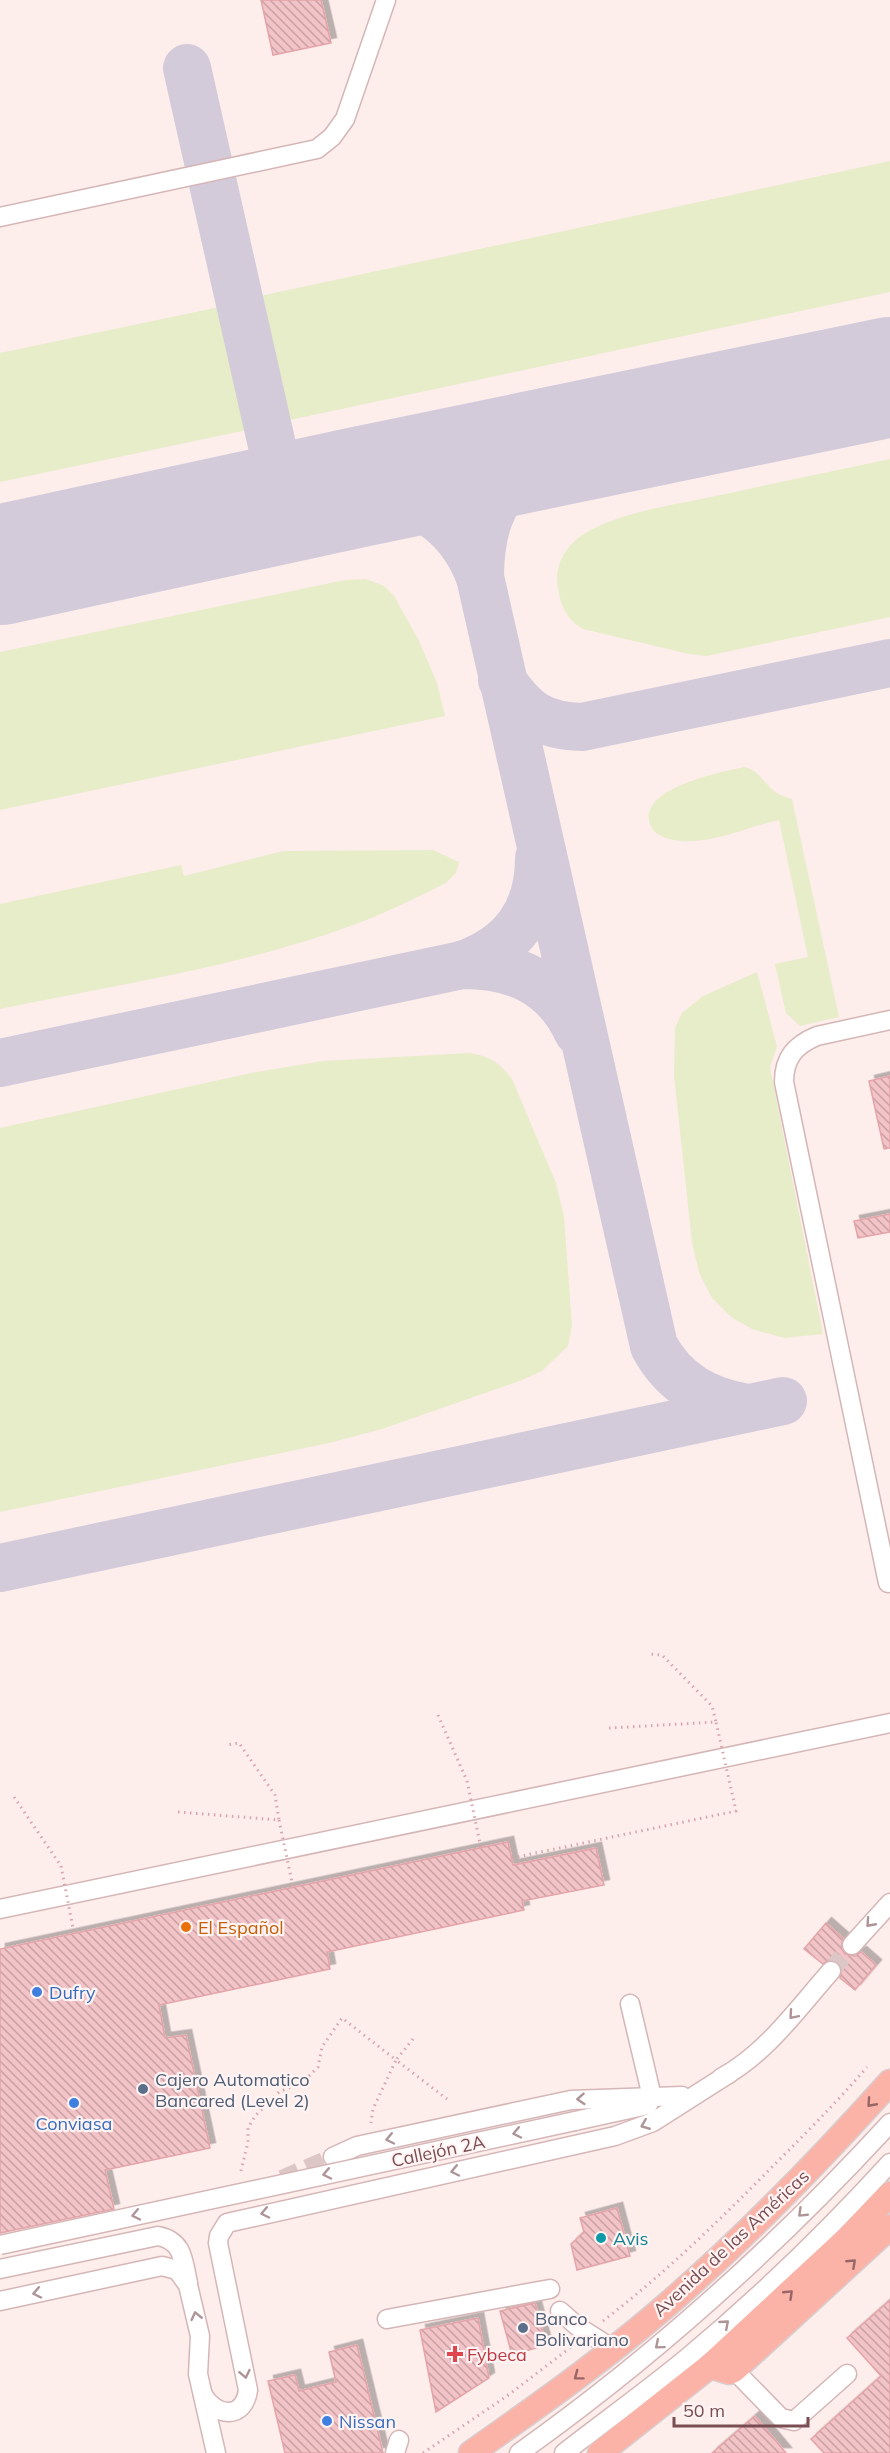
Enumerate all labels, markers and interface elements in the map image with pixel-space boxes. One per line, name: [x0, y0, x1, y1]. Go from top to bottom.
place label: El Español: [198, 1916, 284, 1939]
one-way arrow: [866, 1917, 877, 1927]
marker: El Español: [179, 1920, 193, 1934]
place label: Dufry: [49, 1981, 96, 2004]
marker: Dufry: [30, 1985, 44, 1999]
one-way arrow: [789, 2008, 800, 2018]
place label: Cajero Automatico Bancared (Level 2): [155, 2068, 310, 2112]
marker: Cajero Automatico Bancared (Level 2): [136, 2082, 150, 2096]
one-way arrow: [577, 2092, 586, 2105]
marker: Conviasa: [67, 2096, 81, 2110]
one-way arrow: [867, 2096, 878, 2106]
place label: Conviasa: [36, 2112, 112, 2135]
one-way arrow: [640, 2118, 651, 2130]
one-way arrow: [513, 2126, 523, 2139]
street label: Callejón 2A: [389, 2130, 487, 2172]
one-way arrow: [386, 2131, 396, 2144]
one-way arrow: [451, 2164, 461, 2177]
street label: Avenida de las Américas: [648, 2165, 814, 2321]
one-way arrow: [322, 2167, 332, 2180]
one-way arrow: [260, 2206, 270, 2219]
one-way arrow: [799, 2206, 810, 2217]
one-way arrow: [131, 2208, 141, 2221]
place label: Avis: [613, 2227, 649, 2250]
marker: Avis: [594, 2231, 608, 2245]
one-way arrow: [845, 2259, 856, 2270]
one-way arrow: [32, 2286, 42, 2299]
one-way arrow: [782, 2291, 793, 2302]
place label: Banco Bolivariano: [535, 2307, 629, 2351]
one-way arrow: [190, 2311, 203, 2321]
one-way arrow: [718, 2320, 728, 2331]
marker: Banco Bolivariano: [516, 2321, 530, 2335]
one-way arrow: [655, 2338, 666, 2349]
place label: Fybeca: [467, 2343, 527, 2366]
marker: Fybeca: [448, 2347, 462, 2361]
one-way arrow: [238, 2368, 251, 2378]
one-way arrow: [573, 2368, 584, 2379]
scale bar: [674, 2390, 808, 2428]
text: 50 m: [683, 2399, 725, 2422]
place label: Nissan: [339, 2410, 396, 2433]
marker: Nissan: [320, 2414, 334, 2428]

